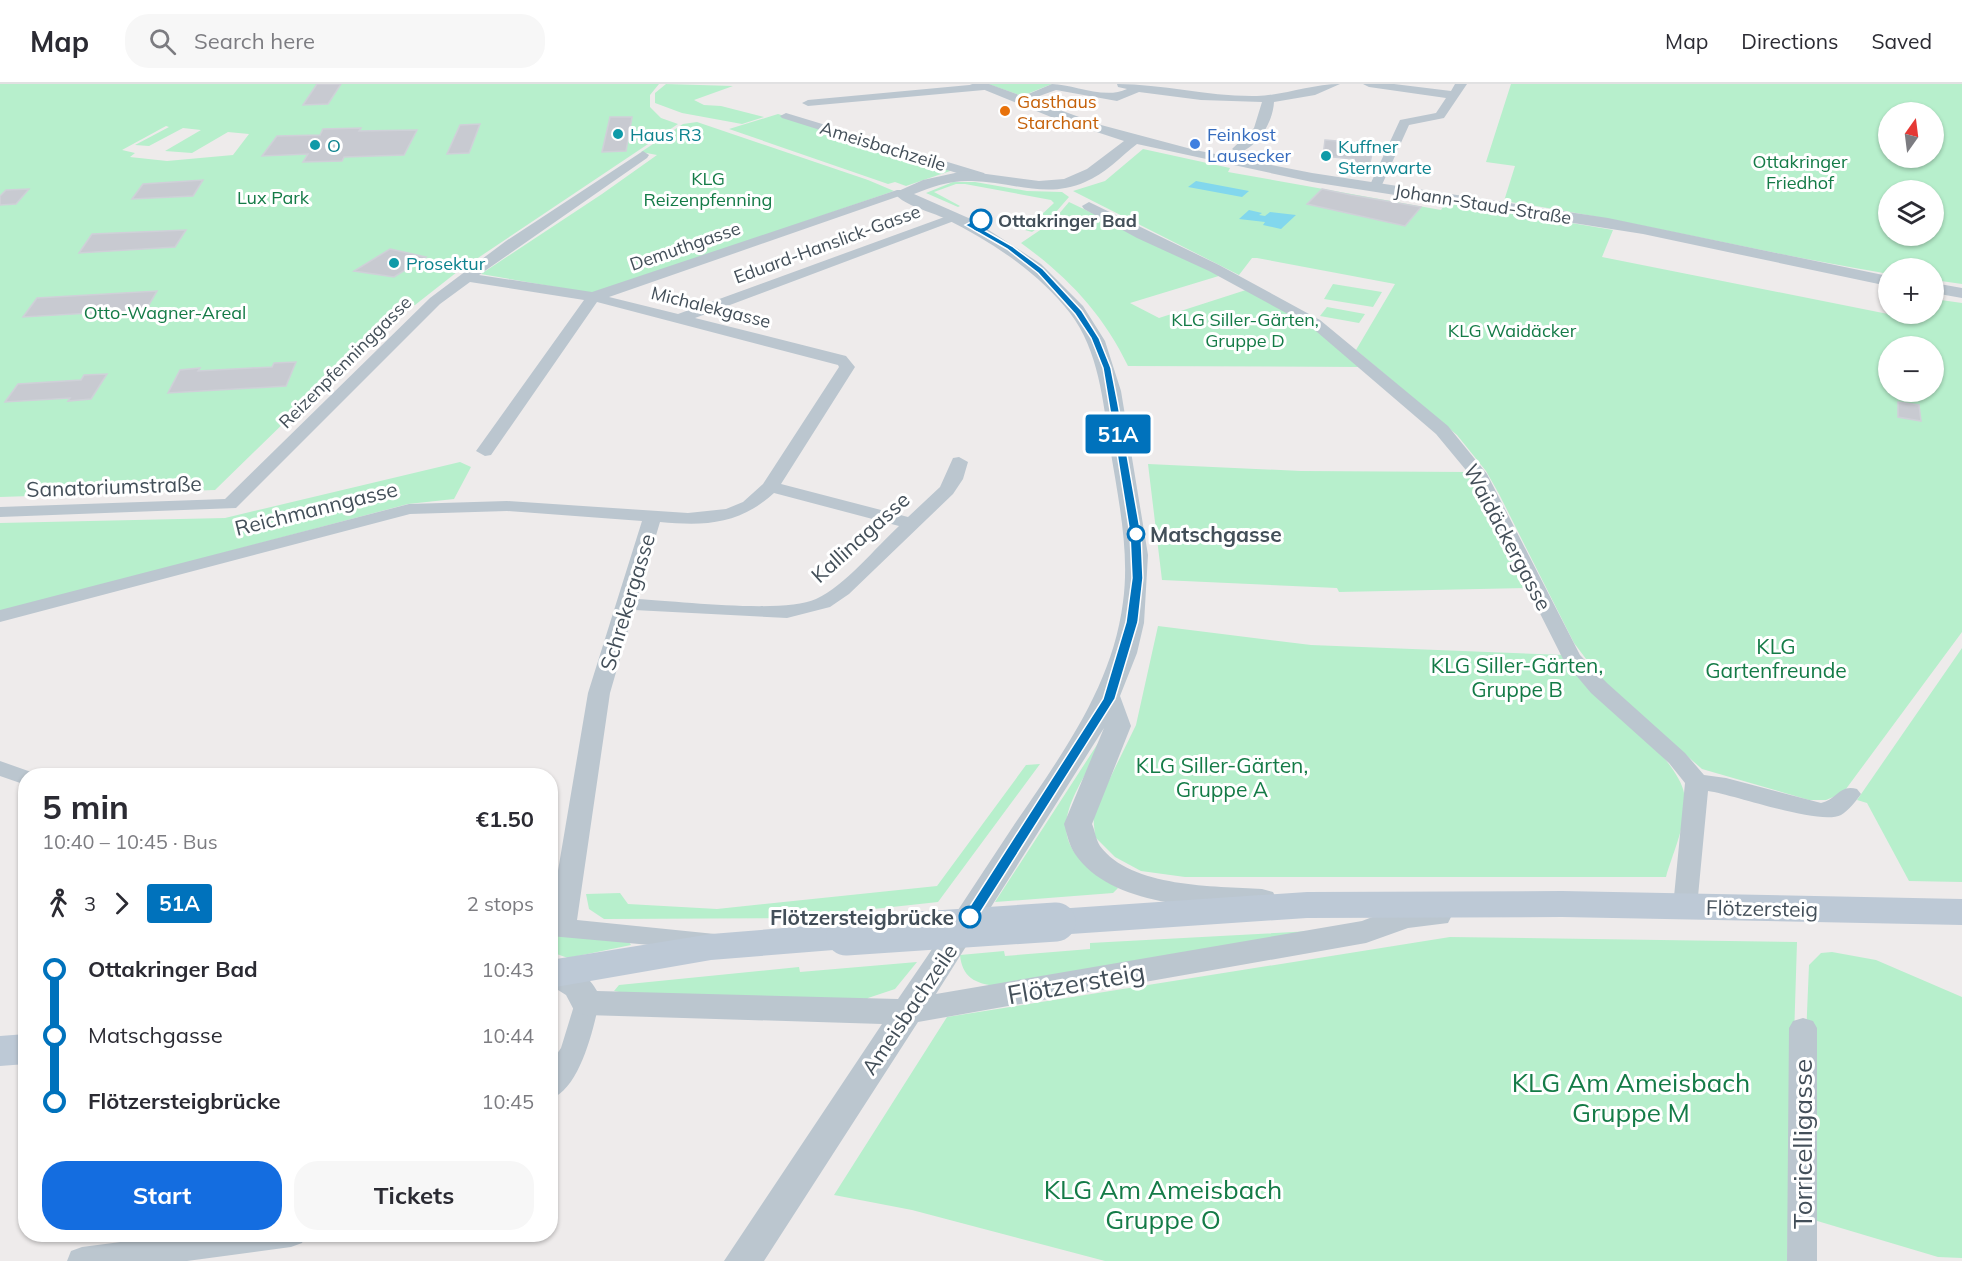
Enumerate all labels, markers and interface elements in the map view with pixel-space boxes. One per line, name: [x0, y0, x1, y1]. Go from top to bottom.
search box: [125, 14, 545, 68]
text: Map: [30, 24, 89, 59]
icon: search: [146, 25, 179, 58]
text: Search here: [194, 27, 315, 55]
text: Map: [1665, 28, 1708, 54]
text: Directions: [1741, 28, 1838, 54]
text: Saved: [1871, 28, 1932, 54]
place label: Gasthaus Starchant: [1017, 90, 1099, 134]
north arrow: [1878, 102, 1944, 168]
map controls: [1878, 102, 1944, 402]
marker: Gasthaus Starchant: [998, 104, 1012, 118]
street label: Ameisbachzeile: [817, 116, 949, 176]
place label: Haus R3: [630, 123, 702, 146]
place label: Feinkost Lausecker: [1207, 123, 1291, 167]
marker: Haus R3: [611, 127, 625, 141]
place label: O: [327, 134, 341, 157]
place label: Kuffner Sternwarte: [1338, 135, 1431, 179]
marker: Feinkost Lausecker: [1188, 137, 1202, 151]
marker: O: [308, 138, 322, 152]
marker: Kuffner Sternwarte: [1319, 149, 1333, 163]
park label: Ottakringer Friedhof: [1753, 150, 1848, 194]
park label: KLG Reizenpfenning: [644, 167, 772, 211]
street label: Johann-Staud-Straße: [1393, 179, 1573, 229]
button: layers: [1878, 180, 1944, 246]
park label: Lux Park: [237, 186, 310, 209]
street label: Eduard-Hanslick-Gasse: [730, 199, 924, 289]
marker: Ottakringer Bad: [970, 209, 992, 231]
place label: Ottakringer Bad: [998, 209, 1137, 232]
street label: Demuthgasse: [627, 216, 743, 276]
place label: Prosektur: [406, 252, 486, 275]
marker: Prosektur: [387, 256, 401, 270]
button: +: [1878, 258, 1944, 324]
street label: Michalekgasse: [649, 281, 773, 333]
street label: Reizenpfenninggasse: [274, 291, 416, 433]
park label: Otto-Wagner-Areal: [84, 301, 246, 324]
park label: KLG Siller-Gärten, Gruppe D: [1171, 308, 1319, 352]
park label: KLG Waidäcker: [1448, 319, 1577, 342]
button: −: [1878, 336, 1944, 402]
line badge: 51A: [1084, 414, 1152, 454]
text: 51A: [1098, 421, 1138, 447]
street label: Waidäckergasse: [1458, 459, 1558, 615]
street label: Sanatoriumstraße: [26, 470, 202, 502]
street label: Reichmanngasse: [232, 475, 400, 541]
street label: Kallinagasse: [805, 486, 915, 588]
place label: Matschgasse: [1150, 521, 1282, 547]
marker: Matschgasse: [1127, 525, 1145, 543]
street label: Schrekergasse: [594, 530, 660, 674]
park label: KLG Gartenfreunde: [1705, 633, 1847, 683]
park label: KLG Siller-Gärten, Gruppe B: [1431, 652, 1603, 702]
park label: KLG Siller-Gärten, Gruppe A: [1136, 752, 1308, 802]
text: 5 min: [42, 786, 129, 827]
text: €1.50: [476, 805, 534, 833]
text: 10:40 – 10:45 · Bus: [42, 829, 218, 854]
icon: walk: [42, 887, 75, 920]
icon: forward: [105, 887, 138, 920]
text: 51A: [159, 890, 200, 916]
text: 3: [84, 891, 96, 916]
text: 2 stops: [467, 891, 534, 916]
street label: Flötzersteig: [1706, 894, 1818, 922]
place label: Flötzersteigbrücke: [770, 904, 954, 930]
marker: Flötzersteigbrücke: [959, 906, 981, 928]
street label: Ameisbachzeile: [856, 939, 962, 1079]
text: Ottakringer Bad: [88, 955, 258, 983]
street label: Flötzersteig: [1005, 955, 1147, 1011]
text: 10:43: [481, 957, 534, 982]
text: Matschgasse: [88, 1021, 223, 1049]
text: 10:44: [481, 1023, 534, 1048]
street label: Torricelligasse: [1786, 1059, 1819, 1229]
park label: KLG Am Ameisbach Gruppe M: [1512, 1066, 1750, 1129]
text: Flötzersteigbrücke: [88, 1087, 281, 1115]
text: 10:45: [481, 1089, 534, 1114]
button: Start: [42, 1161, 282, 1230]
button: Tickets: [294, 1161, 534, 1230]
park label: KLG Am Ameisbach Gruppe O: [1044, 1173, 1282, 1236]

